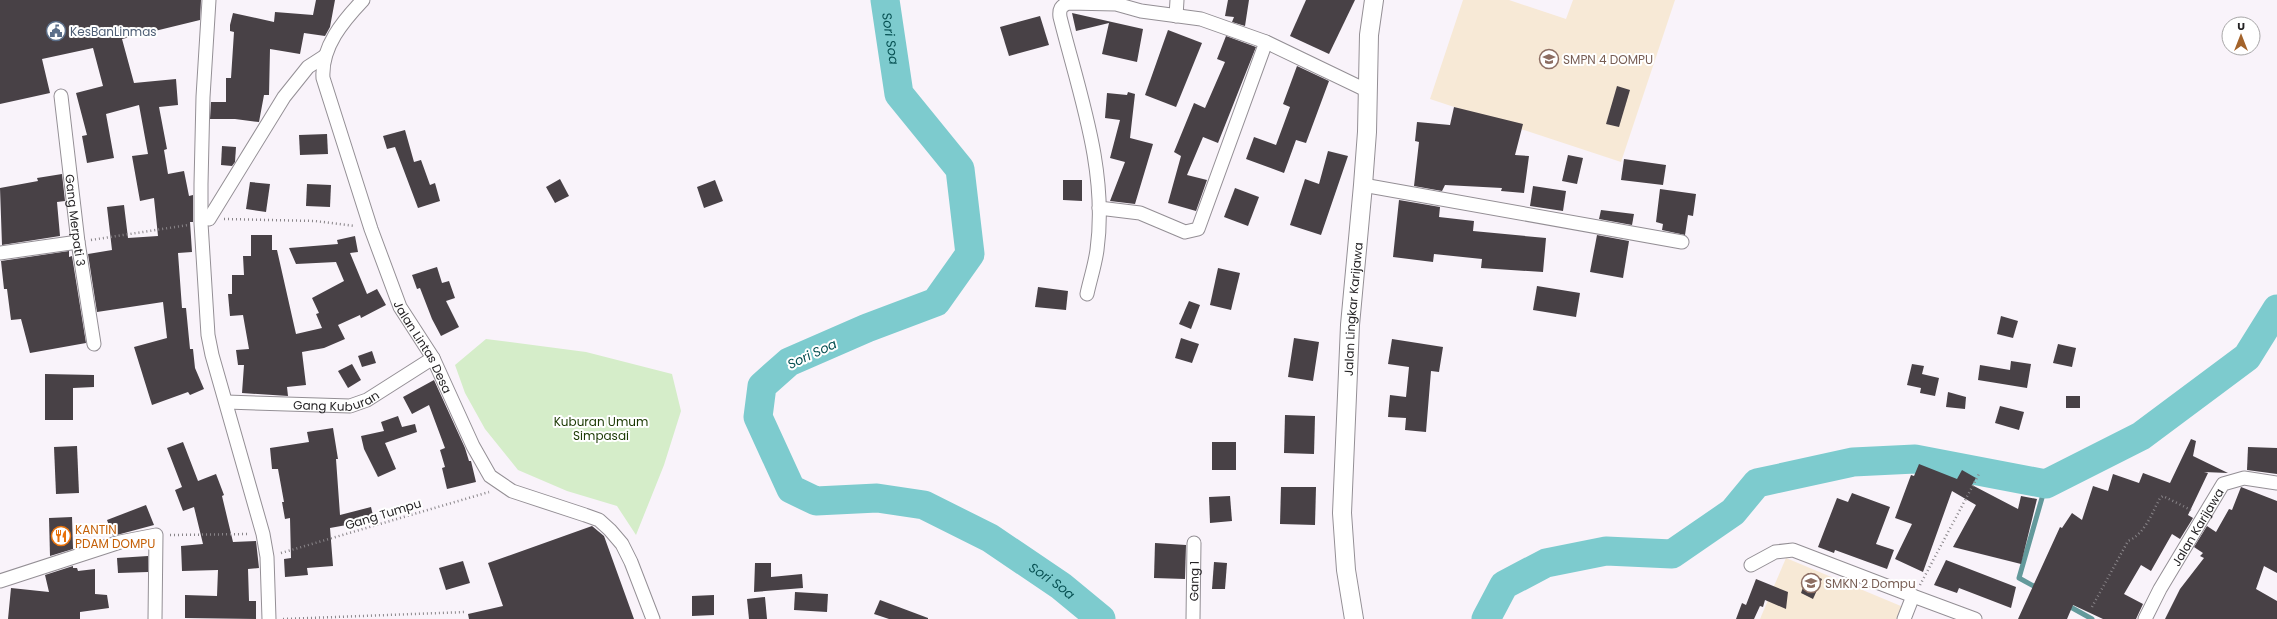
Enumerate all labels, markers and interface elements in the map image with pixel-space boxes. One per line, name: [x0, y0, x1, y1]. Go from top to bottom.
water label: Sori Soa: [877, 11, 904, 66]
north arrow: [2221, 16, 2261, 56]
text: U: [2237, 18, 2245, 34]
public building icon: KesBanLinmas: [45, 20, 67, 42]
place label: KesBanLinmas: [70, 23, 157, 40]
school or university icon: SMPN 4 DOMPU: [1538, 48, 1560, 70]
place label: SMPN 4 DOMPU: [1563, 51, 1653, 68]
street label: Gang Merpati 3: [62, 173, 90, 267]
street label: Jalan Lingkar Karijawa: [1339, 241, 1366, 376]
street label: Jalan Lintas Desa: [390, 298, 456, 396]
water label: Sori Soa: [784, 334, 840, 374]
street label: Gang Kuburan: [293, 386, 382, 415]
park label: Kuburan Umum Simpasai: [554, 413, 648, 444]
street label: Jalan Karijawa: [2167, 485, 2227, 569]
street label: Gang Tumpu: [343, 494, 423, 534]
place label: KANTIN PDAM DOMPU: [75, 521, 155, 552]
restaurant icon: KANTIN PDAM DOMPU: [50, 525, 72, 547]
water label: Sori Soa: [1025, 558, 1079, 604]
street label: Gang 1: [1185, 561, 1202, 601]
school or university icon: SMKN 2 Dompu: [1800, 572, 1822, 594]
place label: SMKN 2 Dompu: [1825, 575, 1916, 592]

